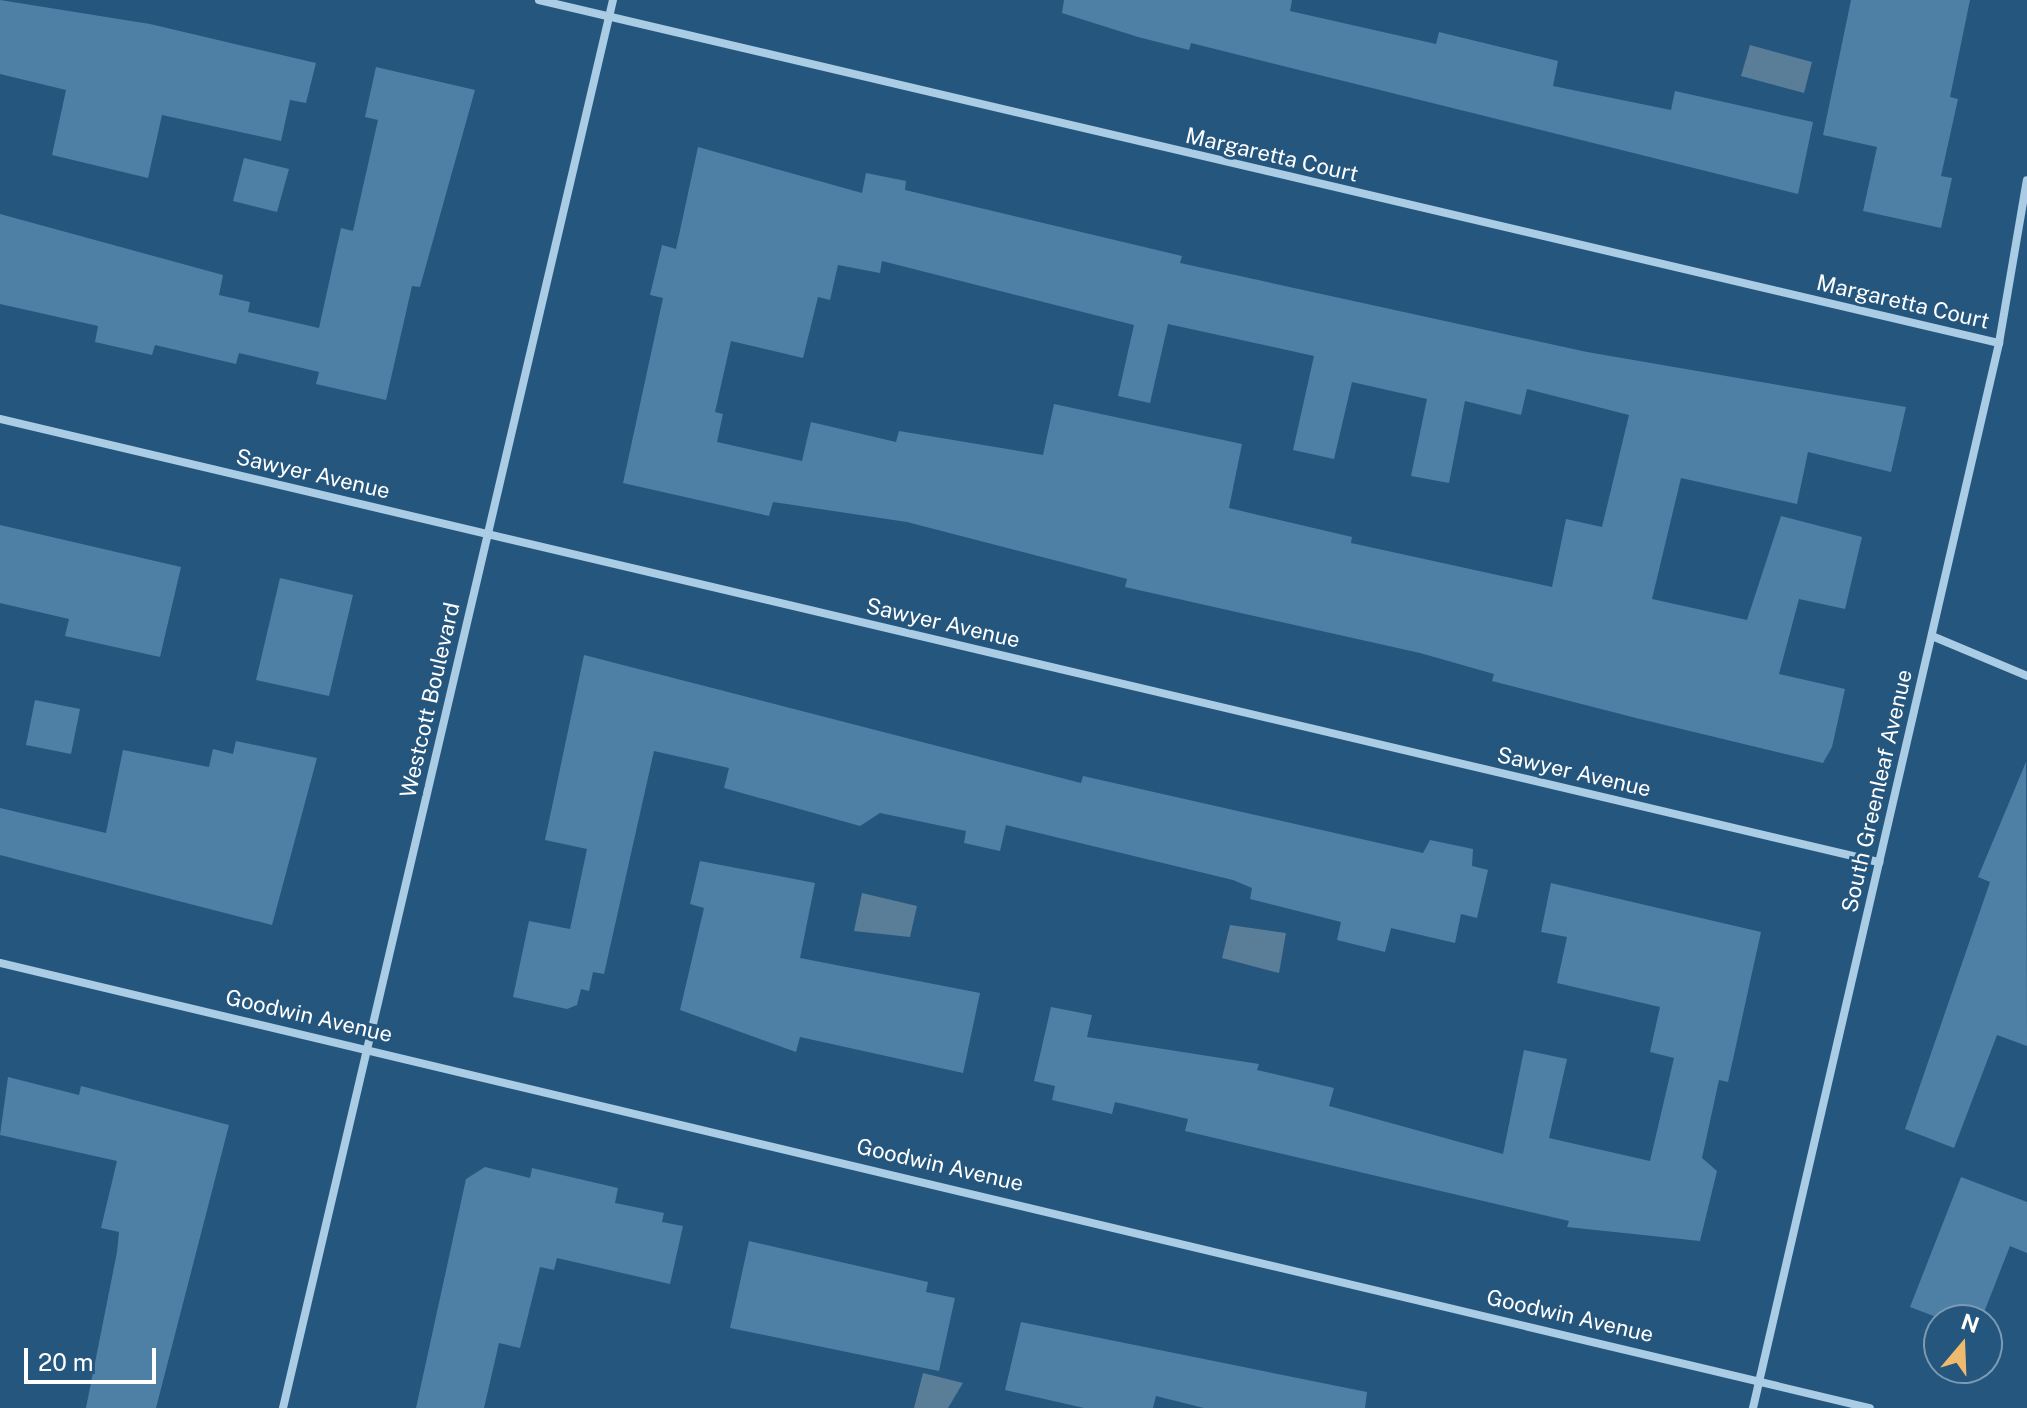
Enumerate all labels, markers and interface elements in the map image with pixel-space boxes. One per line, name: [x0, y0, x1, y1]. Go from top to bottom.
street label: Margaretta Court: [1183, 122, 1361, 188]
street label: Margaretta Court: [1814, 269, 1992, 335]
street label: Sawyer Avenue: [233, 443, 393, 505]
street label: Sawyer Avenue: [863, 592, 1023, 654]
street label: Westcott Boulevard: [395, 600, 465, 800]
street label: South Greenleaf Avenue: [1836, 667, 1918, 915]
street label: Sawyer Avenue: [1494, 741, 1654, 803]
street label: Goodwin Avenue: [223, 984, 395, 1048]
street label: Goodwin Avenue: [854, 1133, 1026, 1197]
street label: Goodwin Avenue: [1484, 1284, 1656, 1348]
north arrow: [1923, 1304, 2003, 1384]
text: N: [1958, 1308, 1983, 1338]
scale bar: [28, 1332, 160, 1382]
text: 20 m: [38, 1348, 94, 1376]

